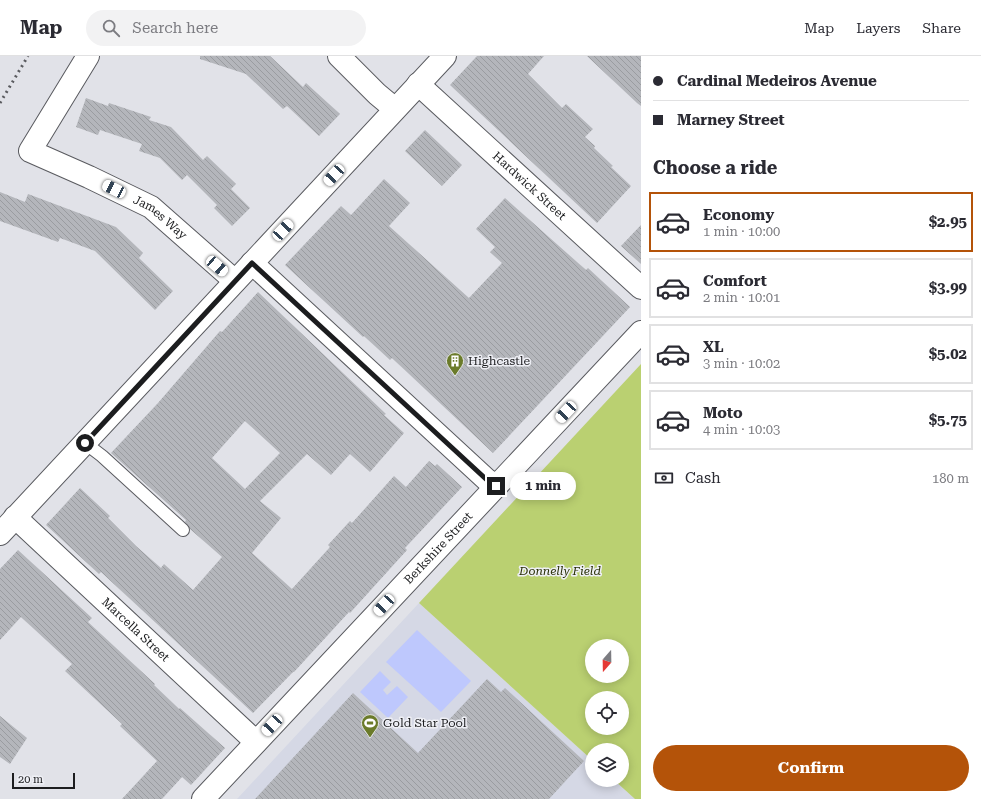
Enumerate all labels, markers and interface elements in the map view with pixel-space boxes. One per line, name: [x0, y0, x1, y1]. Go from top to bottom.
search box: [86, 10, 366, 46]
text: Map: [20, 16, 62, 39]
icon: search: [100, 17, 122, 39]
text: Search here: [132, 19, 218, 37]
text: Map: [804, 20, 834, 36]
text: Layers: [856, 20, 900, 36]
text: Share: [922, 20, 961, 36]
text: Cardinal Medeiros Avenue: [677, 72, 877, 90]
text: Marney Street: [677, 111, 785, 129]
street label: Hardwick Street: [490, 149, 569, 223]
text: Choose a ride: [653, 157, 777, 178]
car: [321, 162, 347, 188]
car: [101, 178, 127, 200]
street label: James Way: [131, 193, 190, 243]
icon: car: [655, 204, 691, 240]
text: Economy: [703, 206, 774, 224]
text: $2.95: [929, 213, 967, 231]
car: [270, 217, 296, 243]
text: 1 min · 10:00: [703, 224, 780, 239]
car: [204, 254, 230, 278]
icon: car: [655, 270, 691, 306]
text: Comfort: [703, 272, 767, 290]
text: $3.99: [929, 279, 967, 297]
text: 2 min · 10:01: [703, 290, 780, 305]
icon: car: [655, 336, 691, 372]
text: XL: [703, 338, 724, 356]
text: $5.02: [929, 345, 967, 363]
building icon: Highcastle: [445, 351, 465, 376]
place label: Highcastle: [468, 354, 530, 368]
text: 3 min · 10:02: [703, 356, 780, 371]
car: [553, 399, 579, 425]
icon: car: [655, 402, 691, 438]
text: Moto: [703, 404, 743, 422]
text: $5.75: [929, 411, 967, 429]
text: 4 min · 10:03: [703, 422, 780, 437]
route start: [76, 434, 94, 452]
icon: cash: [653, 467, 675, 489]
text: Cash: [685, 469, 721, 487]
text: 180 m: [932, 471, 969, 486]
callout: 1 min: [510, 472, 576, 500]
route end: [487, 477, 505, 495]
text: 1 min: [525, 478, 561, 493]
street label: Berkshire Street: [401, 509, 476, 587]
park label: Donnelly Field: [518, 564, 601, 578]
car: [371, 592, 397, 618]
street label: Marcella Street: [99, 595, 173, 665]
north arrow: [585, 639, 629, 683]
map controls: [585, 639, 629, 787]
button: locate: [585, 691, 629, 735]
car: [259, 712, 285, 738]
sports icon: Gold Star Pool: [360, 713, 380, 738]
place label: Gold Star Pool: [383, 716, 467, 730]
button: layers: [585, 743, 629, 787]
button: Confirm: [653, 745, 969, 791]
scale bar: [12, 771, 75, 790]
text: 20 m: [18, 773, 43, 786]

